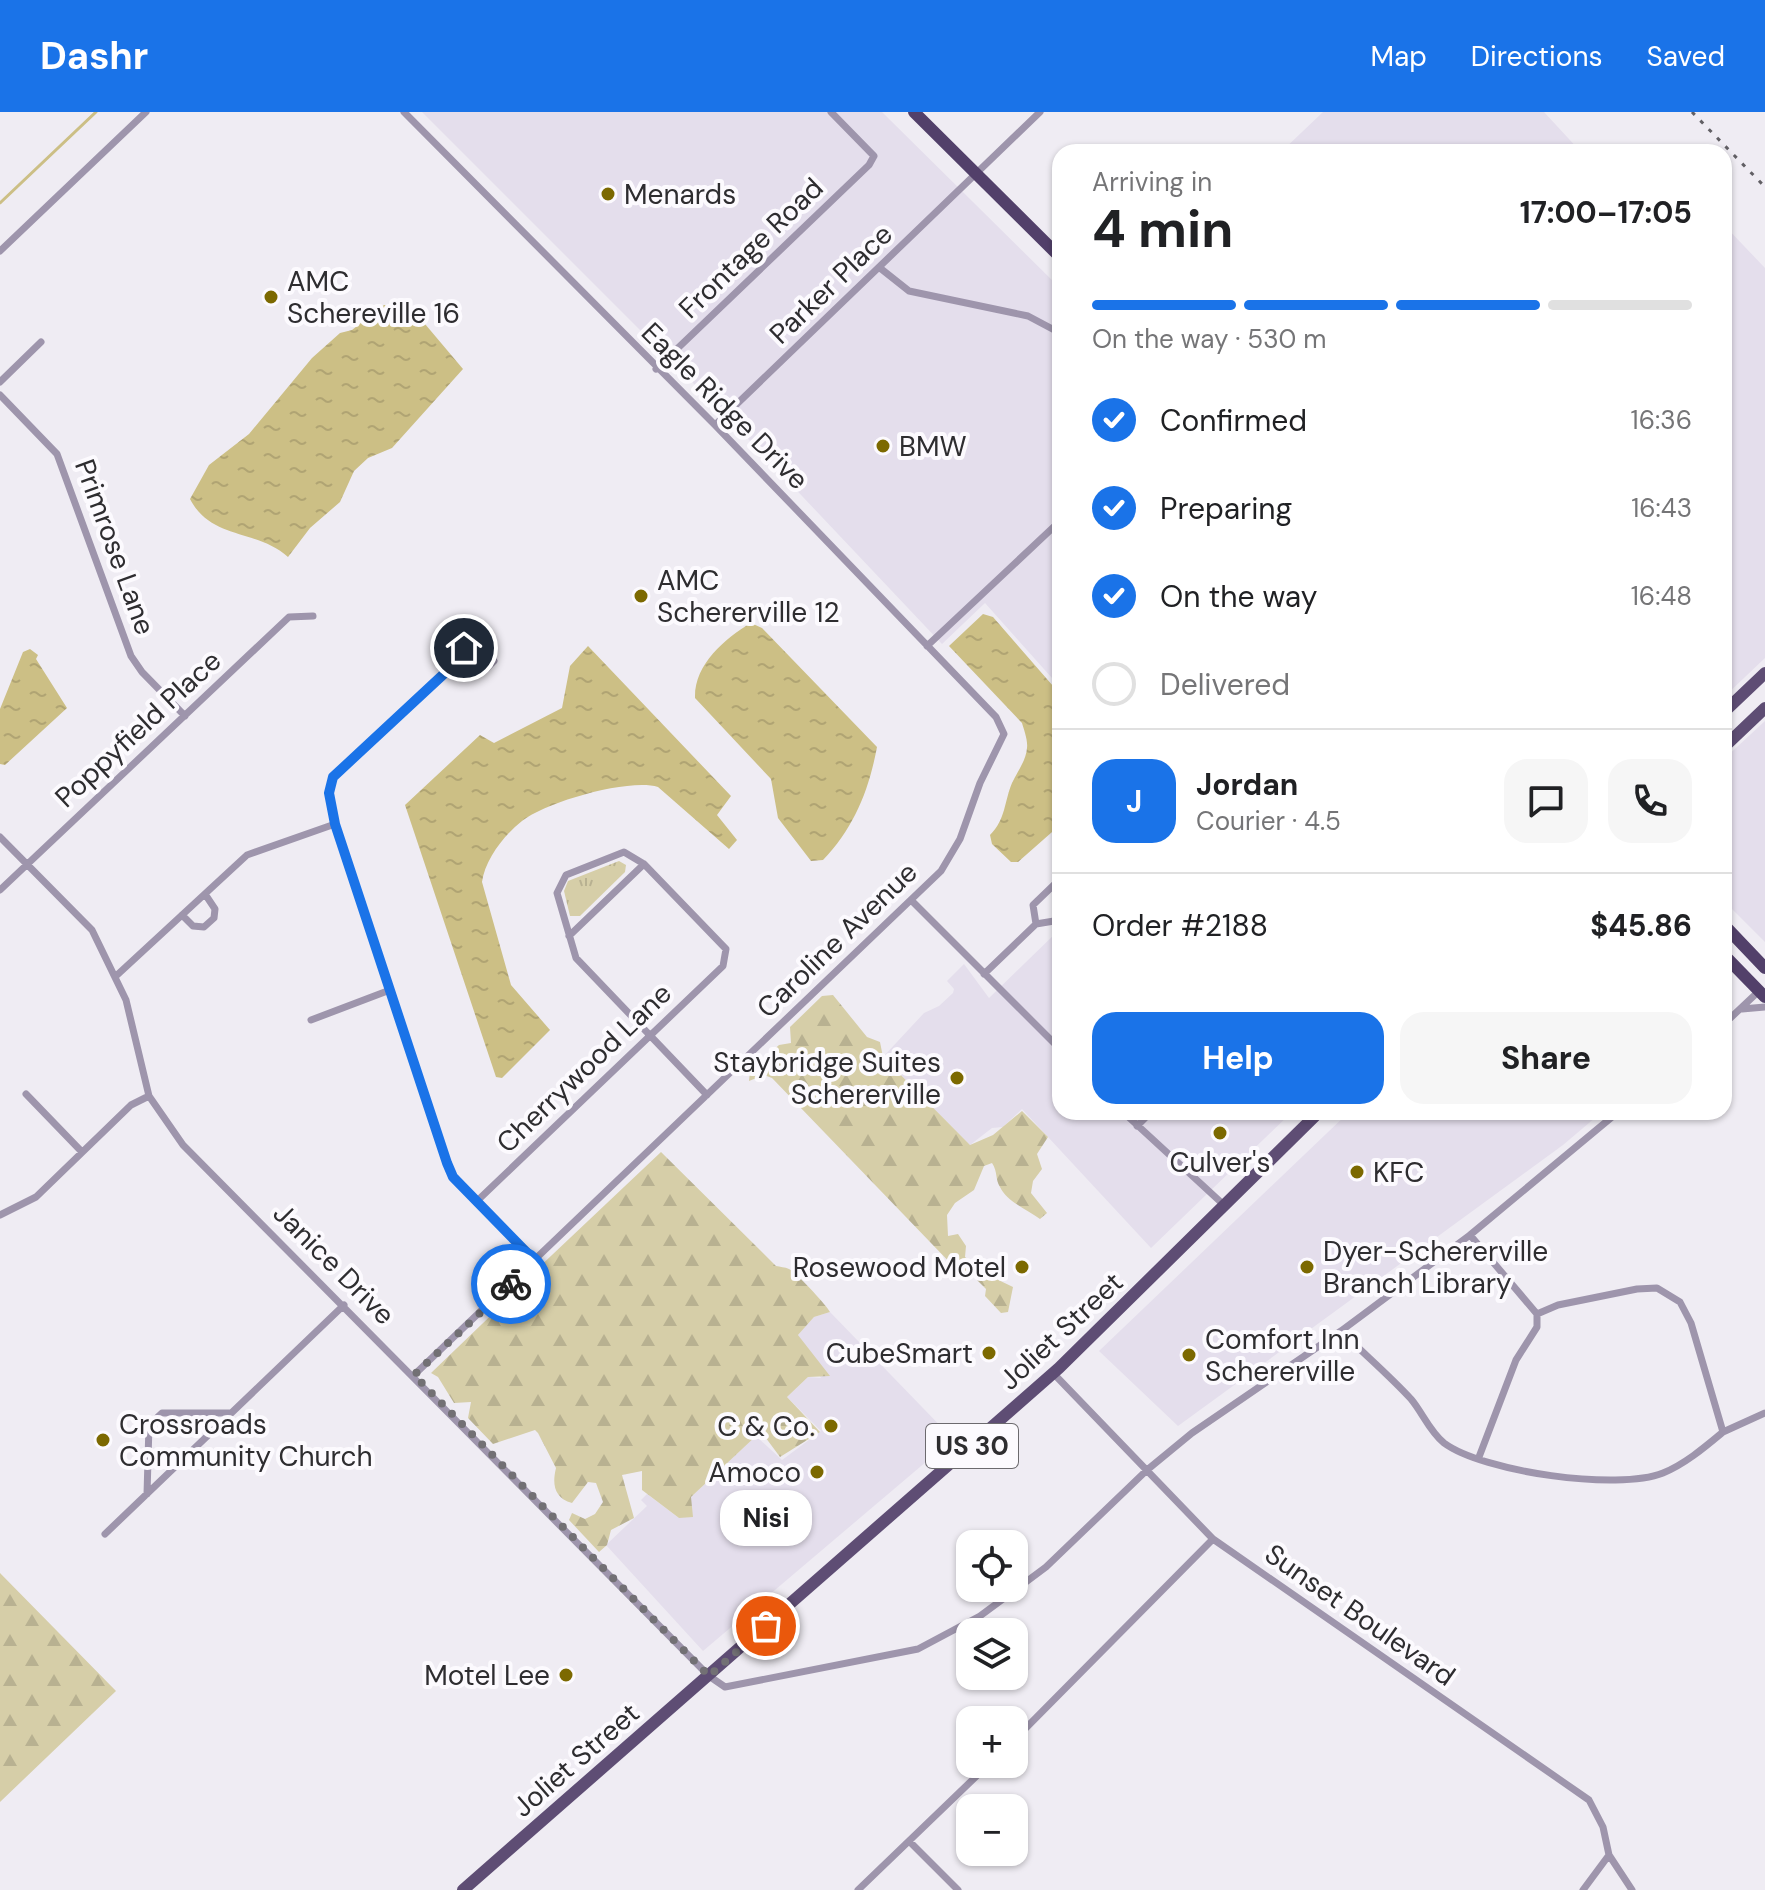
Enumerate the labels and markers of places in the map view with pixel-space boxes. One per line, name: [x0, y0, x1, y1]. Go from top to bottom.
place label: Menards: [624, 176, 736, 213]
marker: Menards: [599, 185, 617, 203]
place label: AMC Schereville 16: [287, 263, 460, 332]
marker: AMC Schereville 16: [262, 288, 280, 306]
place label: BMW: [899, 428, 967, 465]
marker: BMW: [874, 437, 892, 455]
place label: AMC Schererville 12: [657, 562, 840, 631]
marker: AMC Schererville 12: [632, 587, 650, 605]
pin: [430, 614, 498, 682]
place label: Staybridge Suites Schererville: [713, 1044, 941, 1113]
marker: Staybridge Suites Schererville: [948, 1069, 966, 1087]
marker: Culver's: [1211, 1124, 1229, 1142]
place label: Culver's: [1169, 1144, 1271, 1181]
place label: KFC: [1373, 1154, 1424, 1191]
marker: KFC: [1348, 1163, 1366, 1181]
place label: Dyer-Schererville Branch Library: [1323, 1233, 1548, 1302]
place label: Rosewood Motel: [793, 1249, 1006, 1286]
marker: Rosewood Motel: [1013, 1258, 1031, 1276]
marker: Dyer-Schererville Branch Library: [1298, 1258, 1316, 1276]
place label: Comfort Inn Schererville: [1205, 1321, 1360, 1390]
place label: CubeSmart: [826, 1335, 973, 1372]
marker: CubeSmart: [980, 1344, 998, 1362]
marker: Comfort Inn Schererville: [1180, 1346, 1198, 1364]
place label: Crossroads Community Church: [119, 1406, 373, 1475]
place label: C & Co.: [717, 1408, 815, 1445]
marker: C & Co.: [822, 1417, 840, 1435]
marker: Crossroads Community Church: [94, 1431, 112, 1449]
place label: Amoco: [708, 1454, 801, 1491]
marker: Amoco: [808, 1463, 826, 1481]
callout: Nisi: [720, 1490, 812, 1546]
pin: [732, 1592, 800, 1660]
place label: Motel Lee: [424, 1657, 550, 1694]
marker: Motel Lee: [557, 1666, 575, 1684]

